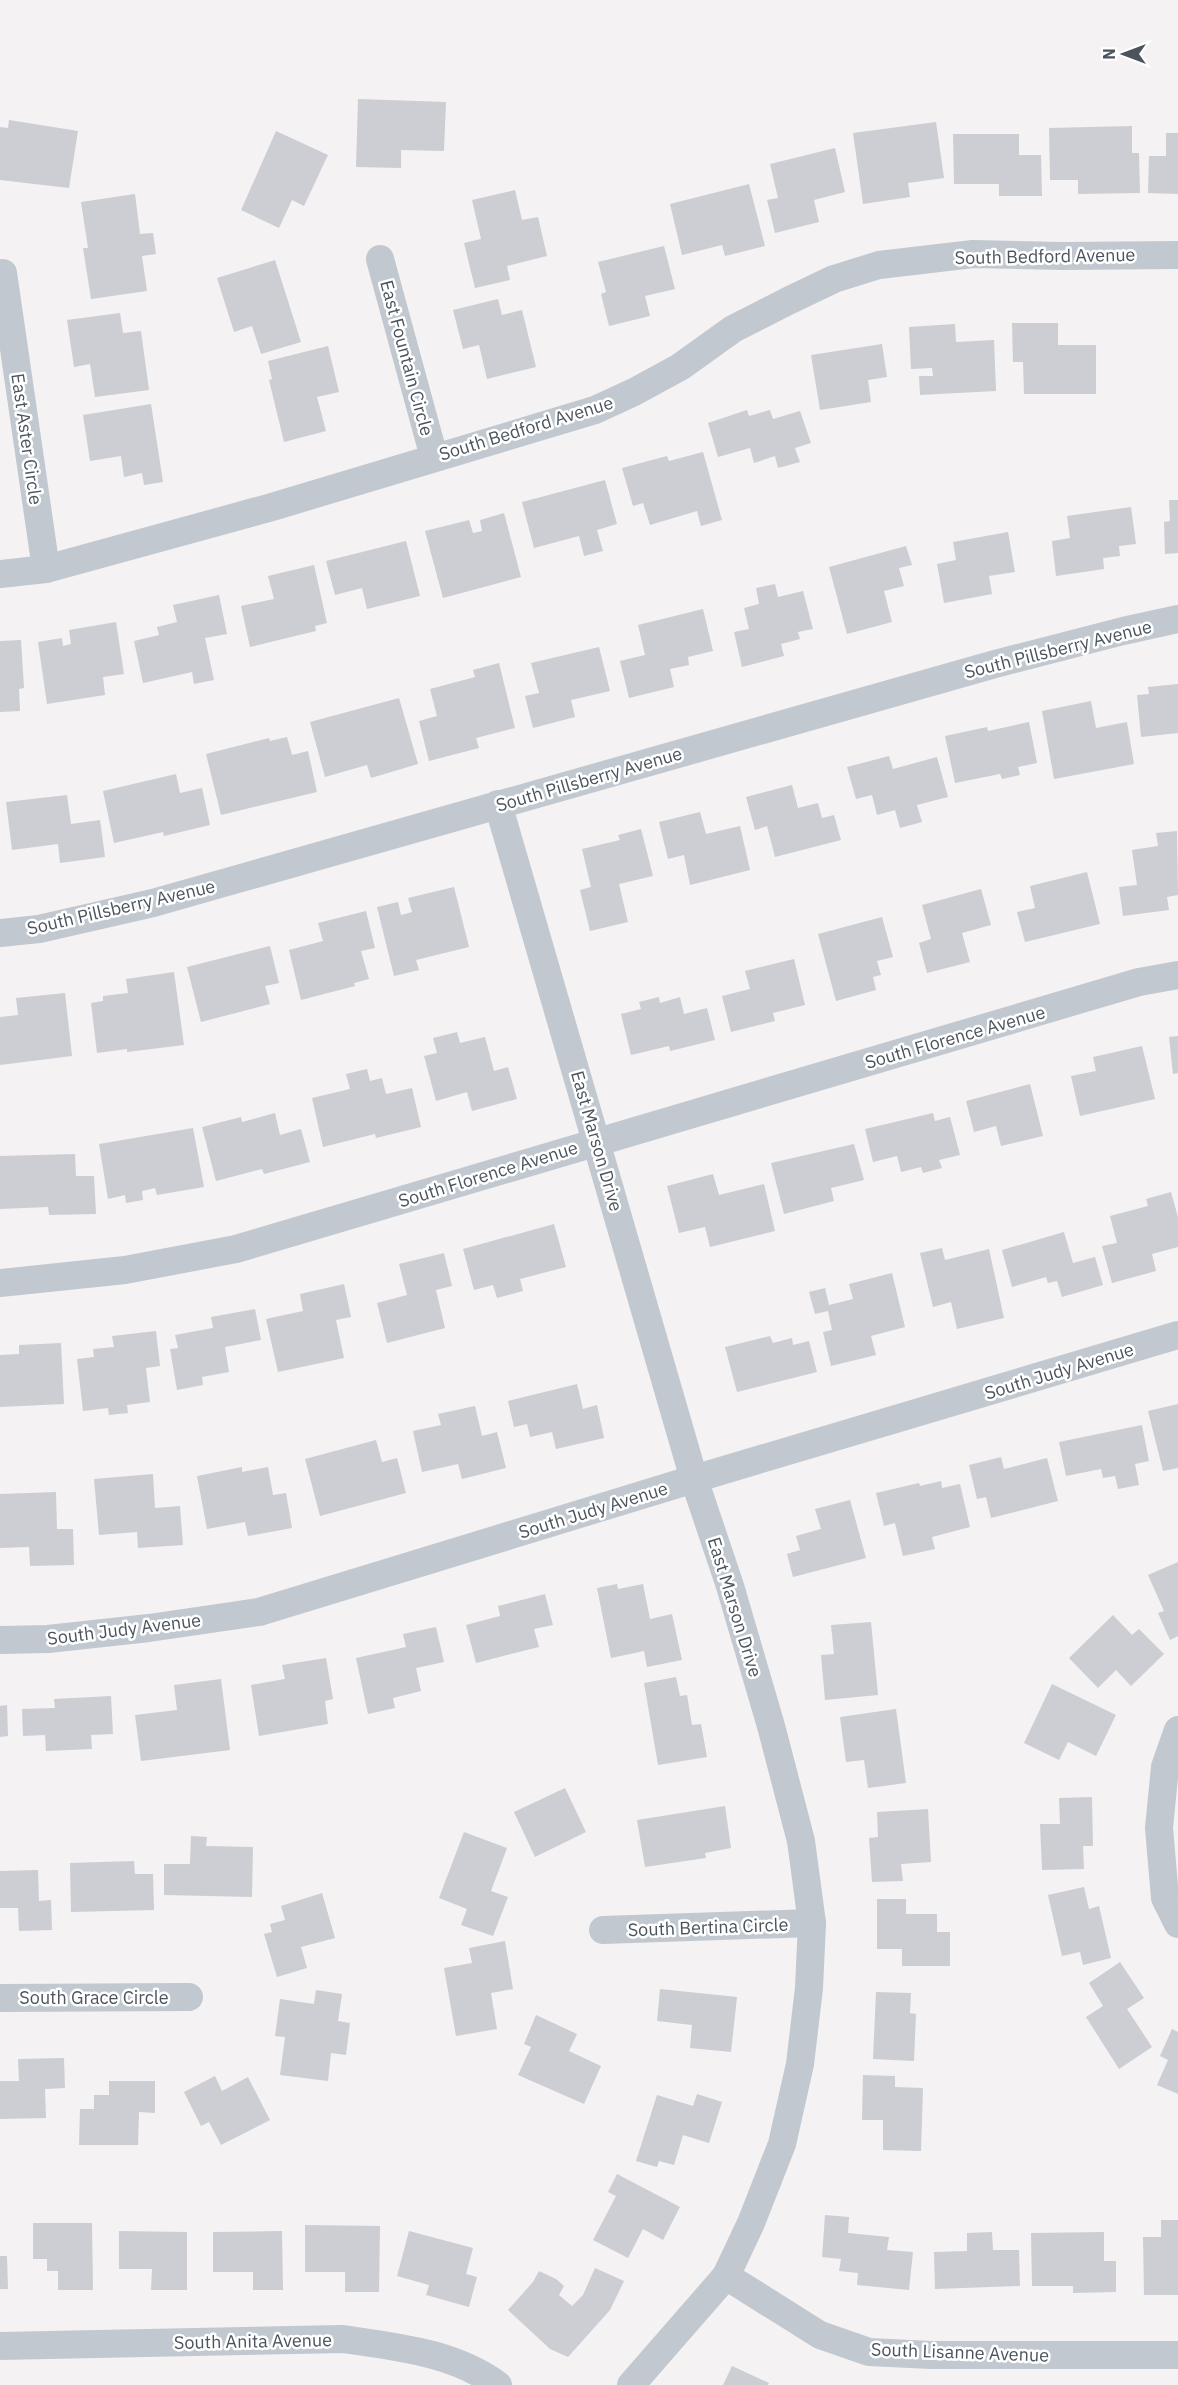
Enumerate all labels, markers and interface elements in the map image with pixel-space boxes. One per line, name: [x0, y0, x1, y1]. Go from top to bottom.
north arrow: [1094, 24, 1154, 84]
text: N: [1099, 48, 1119, 60]
street label: South Bedford Avenue: [954, 243, 1136, 269]
street label: East Fountain Circle: [375, 278, 439, 439]
street label: East Aster Circle: [6, 372, 48, 506]
street label: South Bedford Avenue: [436, 391, 616, 465]
street label: South Pillsberry Avenue: [962, 615, 1154, 683]
street label: South Pillsberry Avenue: [493, 741, 685, 817]
street label: South Pillsberry Avenue: [25, 874, 217, 940]
street label: South Florence Avenue: [862, 1000, 1048, 1074]
street label: East Marson Drive: [566, 1068, 628, 1214]
street label: South Florence Avenue: [396, 1136, 581, 1212]
street label: South Judy Avenue: [982, 1337, 1136, 1405]
street label: South Judy Avenue: [516, 1476, 670, 1544]
street label: East Marson Drive: [703, 1534, 767, 1680]
street label: South Judy Avenue: [46, 1608, 202, 1650]
street label: South Bertina Circle: [627, 1913, 789, 1941]
street label: South Grace Circle: [19, 1986, 169, 2009]
street label: South Anita Avenue: [174, 2328, 332, 2354]
street label: South Lisanne Avenue: [871, 2337, 1050, 2367]

